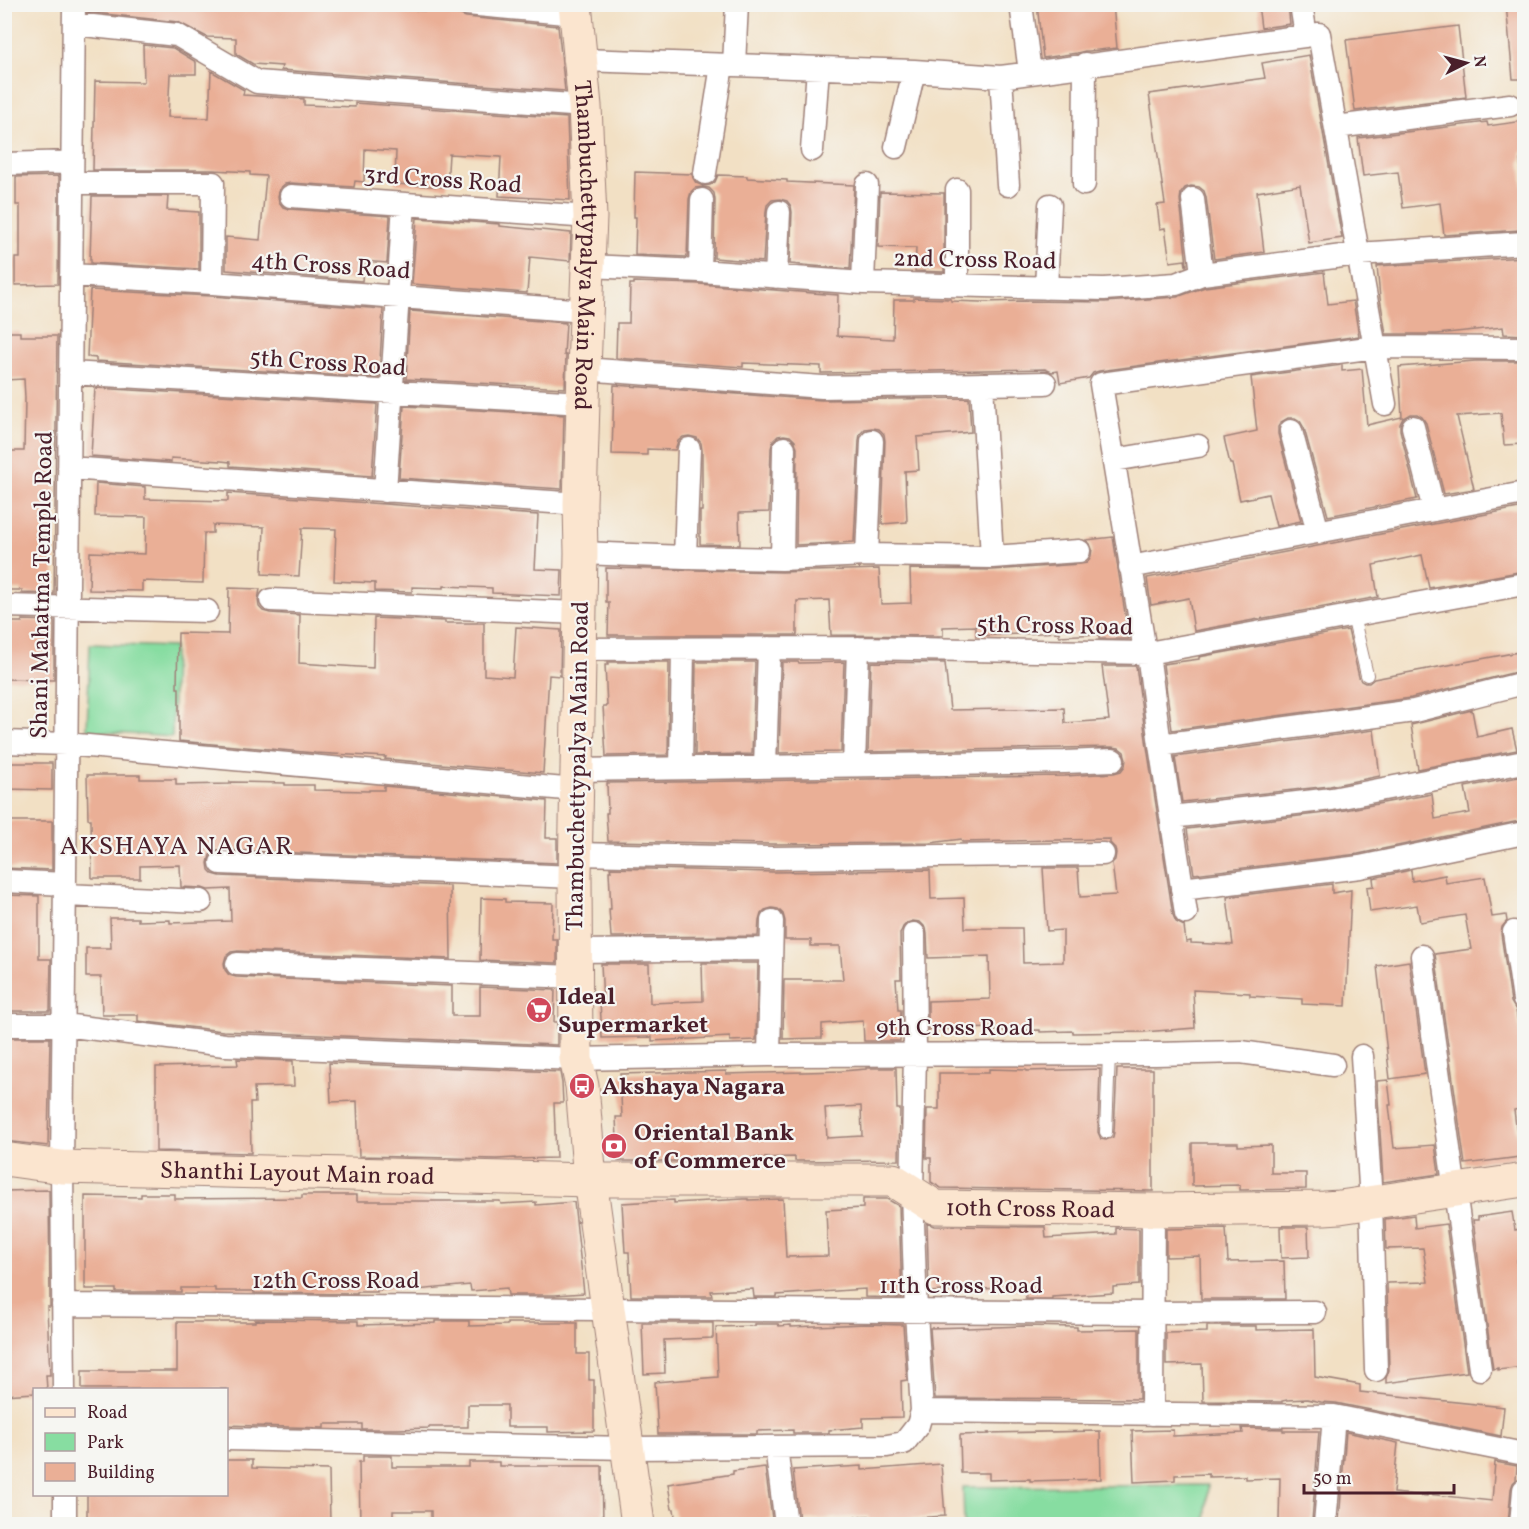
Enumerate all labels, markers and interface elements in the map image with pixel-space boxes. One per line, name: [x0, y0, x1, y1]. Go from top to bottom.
north arrow: [1436, 33, 1496, 93]
text: N: [1467, 55, 1491, 69]
street label: Thambuchettypalya Main Road: [564, 79, 605, 411]
street label: 3rd Cross Road: [362, 158, 523, 203]
street label: 2nd Cross Road: [893, 243, 1057, 279]
street label: 4th Cross Road: [250, 244, 412, 290]
street label: 5th Cross Road: [248, 342, 407, 386]
street label: Shani Mahatma Temple Road: [23, 431, 63, 739]
street label: Thambuchettypalya Main Road: [559, 600, 599, 932]
street label: 5th Cross Road: [976, 609, 1134, 645]
district label: AKSHAYA NAGAR: [60, 829, 294, 865]
place label: Ideal Supermarket: [558, 981, 708, 1043]
supermarket icon: Ideal Supermarket: [524, 995, 554, 1025]
street label: 9th Cross Road: [876, 1012, 1034, 1046]
bus stop icon: Akshaya Nagara: [567, 1071, 597, 1101]
place label: Akshaya Nagara: [602, 1071, 785, 1105]
place label: Oriental Bank of Commerce: [634, 1117, 794, 1179]
bank icon: Oriental Bank of Commerce: [599, 1131, 629, 1161]
street label: Shanthi Layout Main road: [160, 1154, 435, 1195]
street label: 10th Cross Road: [945, 1192, 1115, 1228]
street label: 12th Cross Road: [252, 1265, 420, 1299]
street label: 11th Cross Road: [879, 1270, 1043, 1304]
legend: [33, 1388, 228, 1496]
text: Road: [87, 1401, 128, 1426]
text: Park: [87, 1431, 124, 1456]
scale bar: [1304, 1457, 1454, 1495]
text: Building: [87, 1461, 155, 1486]
text: 50 m: [1313, 1467, 1352, 1492]

